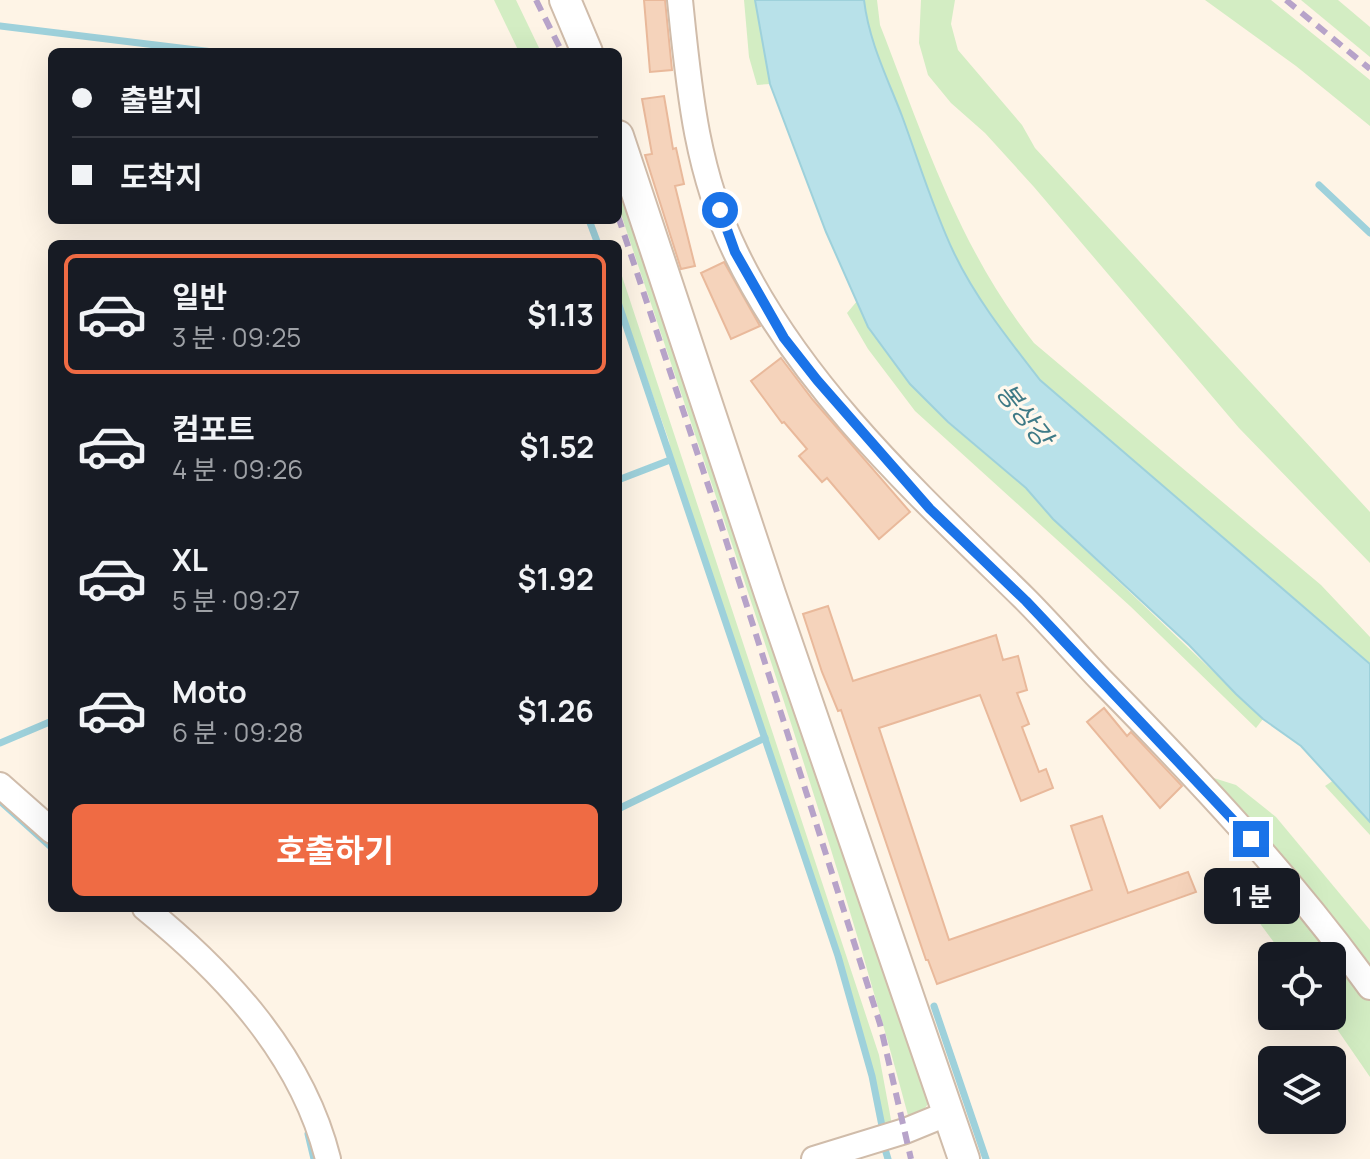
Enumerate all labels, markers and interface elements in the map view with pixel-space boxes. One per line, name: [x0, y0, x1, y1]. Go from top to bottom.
text: 출발지: [120, 79, 203, 120]
text: 도착지: [120, 156, 203, 197]
route start: [702, 192, 738, 228]
text: 일반: [172, 276, 227, 317]
icon: car: [76, 278, 148, 350]
text: $1.13: [527, 294, 594, 335]
text: 3 분 · 09:25: [172, 319, 301, 355]
water label: 봉상강: [989, 375, 1063, 456]
text: 컴포트: [172, 408, 255, 449]
icon: car: [76, 410, 148, 482]
text: $1.52: [519, 426, 594, 467]
text: 4 분 · 09:26: [172, 451, 303, 487]
text: XL: [172, 539, 208, 580]
icon: car: [76, 542, 148, 614]
text: $1.92: [518, 558, 594, 599]
text: 5 분 · 09:27: [172, 582, 300, 618]
text: Moto: [172, 671, 247, 712]
icon: car: [76, 674, 148, 746]
text: $1.26: [518, 690, 594, 731]
text: 6 분 · 09:28: [172, 714, 303, 750]
button: 호출하기: [72, 804, 598, 896]
route end: [1233, 821, 1269, 857]
callout: 1 분: [1203, 867, 1299, 923]
text: 1 분: [1232, 878, 1272, 914]
map controls: [1258, 942, 1346, 1134]
button: locate: [1258, 942, 1346, 1030]
button: layers: [1258, 1046, 1346, 1134]

